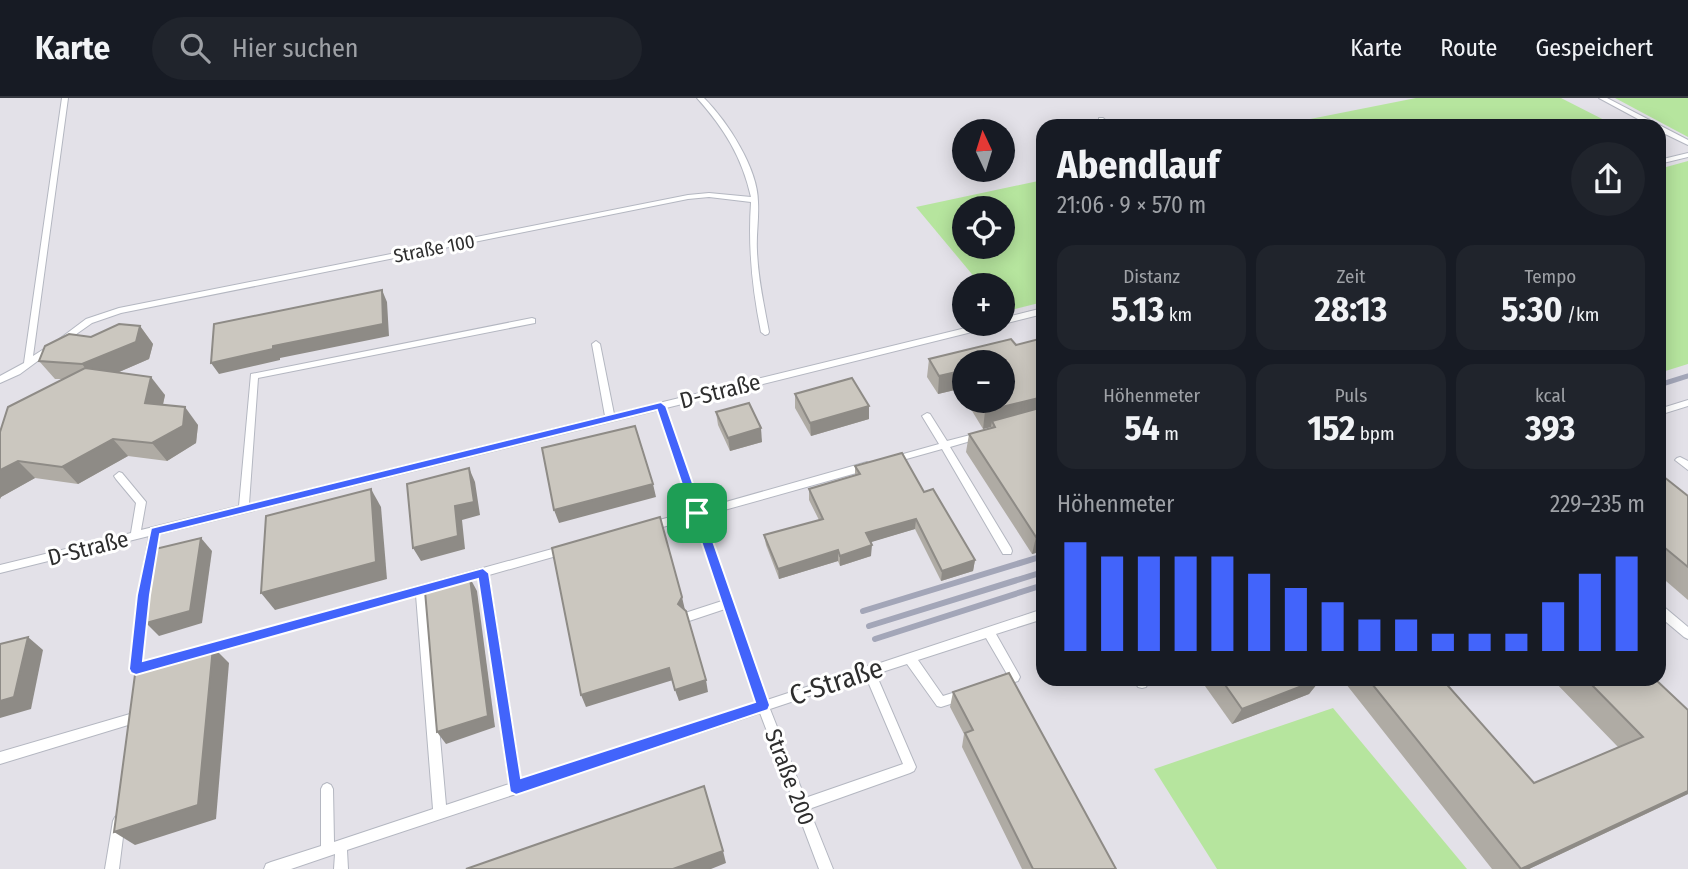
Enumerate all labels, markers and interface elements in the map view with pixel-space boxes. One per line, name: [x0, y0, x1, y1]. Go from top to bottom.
search box: [152, 17, 642, 80]
text: Karte: [35, 28, 110, 68]
icon: search: [176, 29, 214, 67]
text: Hier suchen: [232, 33, 359, 64]
text: Karte: [1350, 34, 1402, 62]
text: Route: [1440, 34, 1497, 62]
text: Gespeichert: [1535, 34, 1653, 62]
north arrow: [952, 119, 1015, 182]
map controls: [952, 119, 1015, 413]
text: Abendlauf: [1057, 142, 1219, 188]
button: share: [1571, 142, 1645, 216]
text: 21:06 · 9 × 570 m: [1057, 191, 1206, 219]
button: locate: [952, 196, 1015, 259]
street label: Straße 100: [392, 229, 477, 268]
text: Distanz: [1123, 265, 1180, 288]
text: Zeit: [1337, 265, 1365, 288]
text: Tempo: [1524, 265, 1576, 288]
button: +: [952, 273, 1015, 336]
text: 5.13: [1111, 288, 1164, 330]
text: 28:13: [1315, 288, 1387, 330]
text: 5:30: [1501, 288, 1563, 330]
text: km: [1164, 303, 1192, 326]
text: /km: [1563, 303, 1599, 326]
button: −: [952, 350, 1015, 413]
street label: D-Straße: [677, 367, 763, 415]
text: Höhenmeter: [1103, 384, 1200, 407]
text: Puls: [1335, 384, 1367, 407]
text: kcal: [1535, 384, 1566, 407]
text: 54: [1125, 407, 1160, 449]
text: 152: [1307, 407, 1355, 449]
text: 393: [1525, 407, 1575, 449]
text: m: [1160, 422, 1179, 445]
text: bpm: [1355, 422, 1395, 445]
pin: [667, 483, 727, 543]
text: Höhenmeter: [1057, 490, 1174, 518]
text: 229–235 m: [1550, 490, 1645, 518]
icon: arrive: [678, 494, 716, 532]
street label: D-Straße: [45, 524, 131, 572]
street label: C-Straße: [785, 651, 887, 712]
street label: Straße 200: [759, 725, 821, 829]

